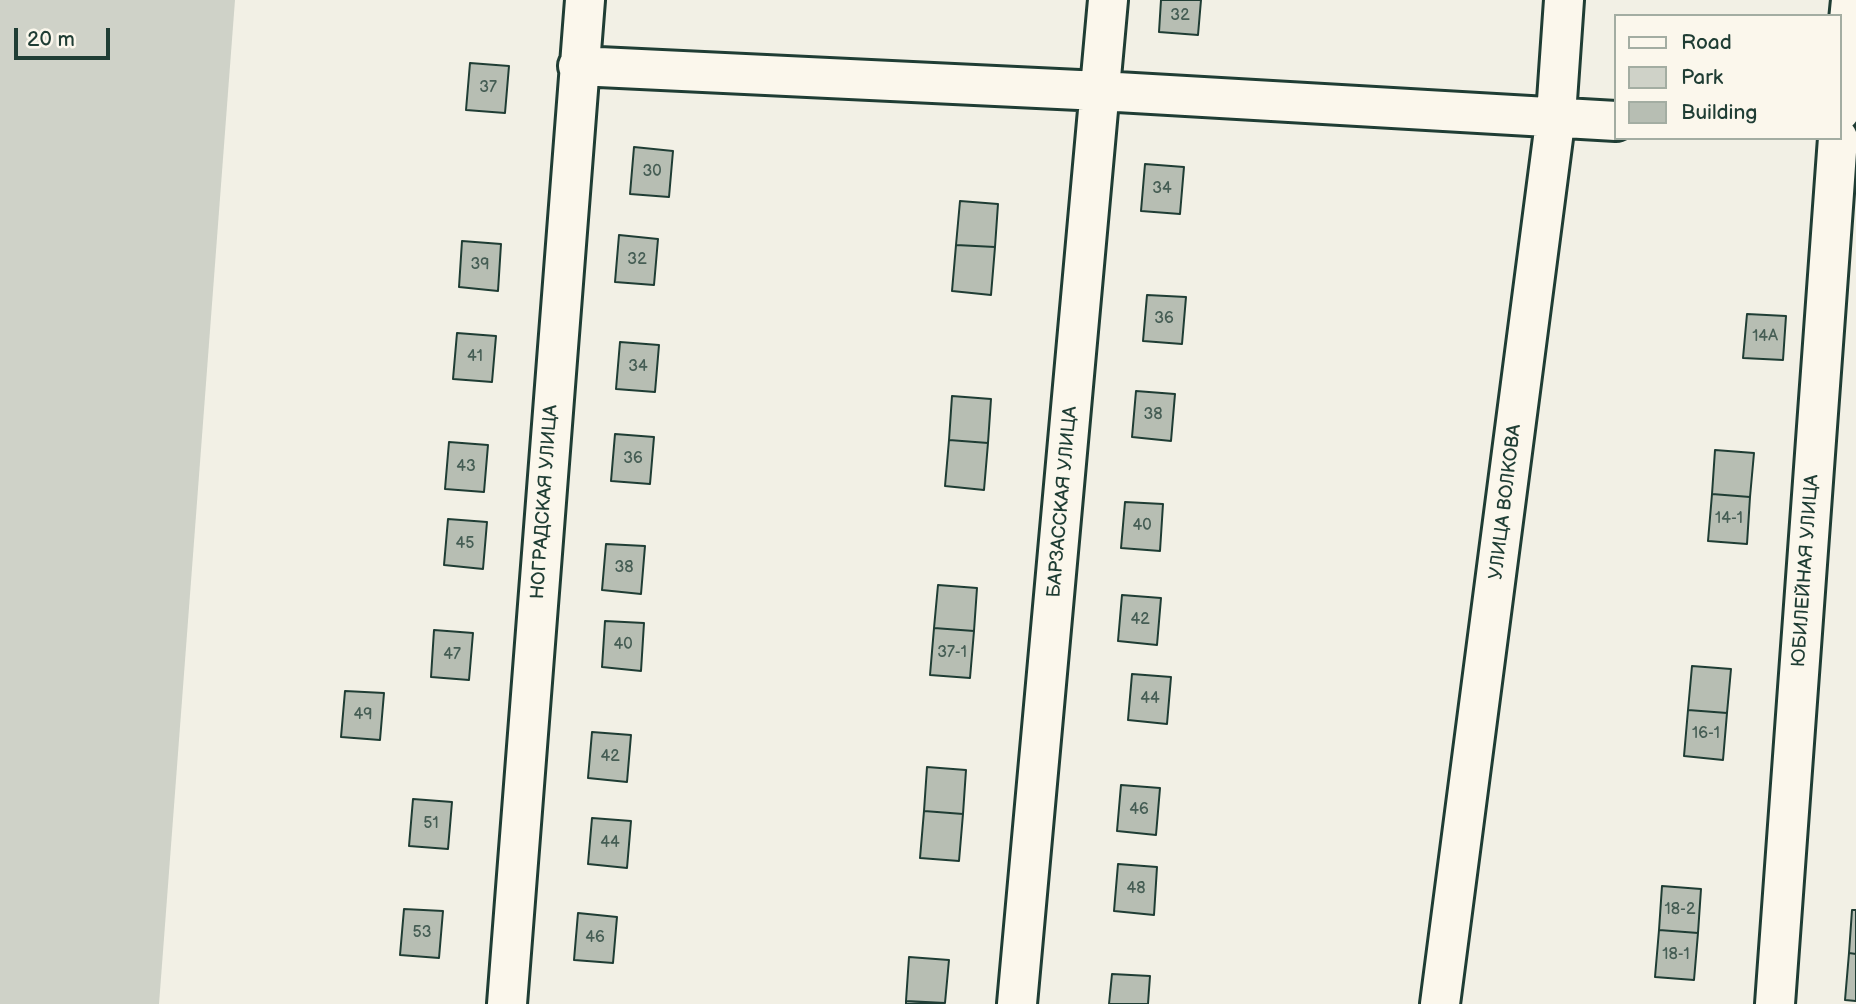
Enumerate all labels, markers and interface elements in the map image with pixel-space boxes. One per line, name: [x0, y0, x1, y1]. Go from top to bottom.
house number: 32: [1170, 6, 1190, 26]
scale bar: [18, 14, 114, 58]
legend: [1615, 14, 1842, 140]
text: 20 m: [27, 27, 75, 52]
text: Road: [1681, 30, 1732, 55]
text: Park: [1681, 65, 1723, 90]
house number: 37: [479, 78, 497, 98]
text: Building: [1681, 100, 1757, 125]
house number: 30: [642, 162, 662, 182]
house number: 34: [1152, 179, 1172, 199]
house number: 32: [627, 250, 647, 270]
house number: 39: [470, 255, 490, 275]
house number: 36: [1154, 309, 1174, 329]
house number: 14А: [1752, 327, 1778, 347]
house number: 41: [467, 347, 483, 367]
house number: 34: [628, 357, 648, 377]
street label: НОГРАДСКАЯ УЛИЦА: [527, 404, 563, 600]
street label: БАРЗАССКАЯ УЛИЦА: [1043, 405, 1083, 599]
house number: 38: [1143, 405, 1163, 425]
street label: УЛИЦА ВОЛКОВА: [1485, 423, 1527, 581]
house number: 36: [623, 449, 643, 469]
house number: 43: [456, 457, 476, 477]
street label: ЮБИЛЕЙНАЯ УЛИЦА: [1788, 474, 1824, 668]
house number: 14-1: [1715, 509, 1743, 529]
house number: 40: [1132, 516, 1152, 536]
house number: 45: [456, 534, 474, 554]
house number: 38: [614, 558, 634, 578]
house number: 42: [1130, 610, 1150, 630]
house number: 40: [613, 635, 633, 655]
house number: 37-1: [937, 643, 967, 663]
house number: 47: [443, 645, 461, 665]
house number: 44: [1140, 689, 1160, 709]
house number: 49: [353, 705, 373, 725]
house number: 16-1: [1692, 724, 1720, 744]
house number: 42: [600, 747, 620, 767]
house number: 46: [1129, 800, 1149, 820]
house number: 51: [423, 814, 439, 834]
house number: 44: [600, 833, 620, 853]
house number: 48: [1126, 879, 1146, 899]
house number: 18-2: [1665, 900, 1695, 920]
house number: 53: [412, 923, 432, 943]
house number: 46: [585, 928, 605, 948]
house number: 18-1: [1662, 945, 1690, 965]

